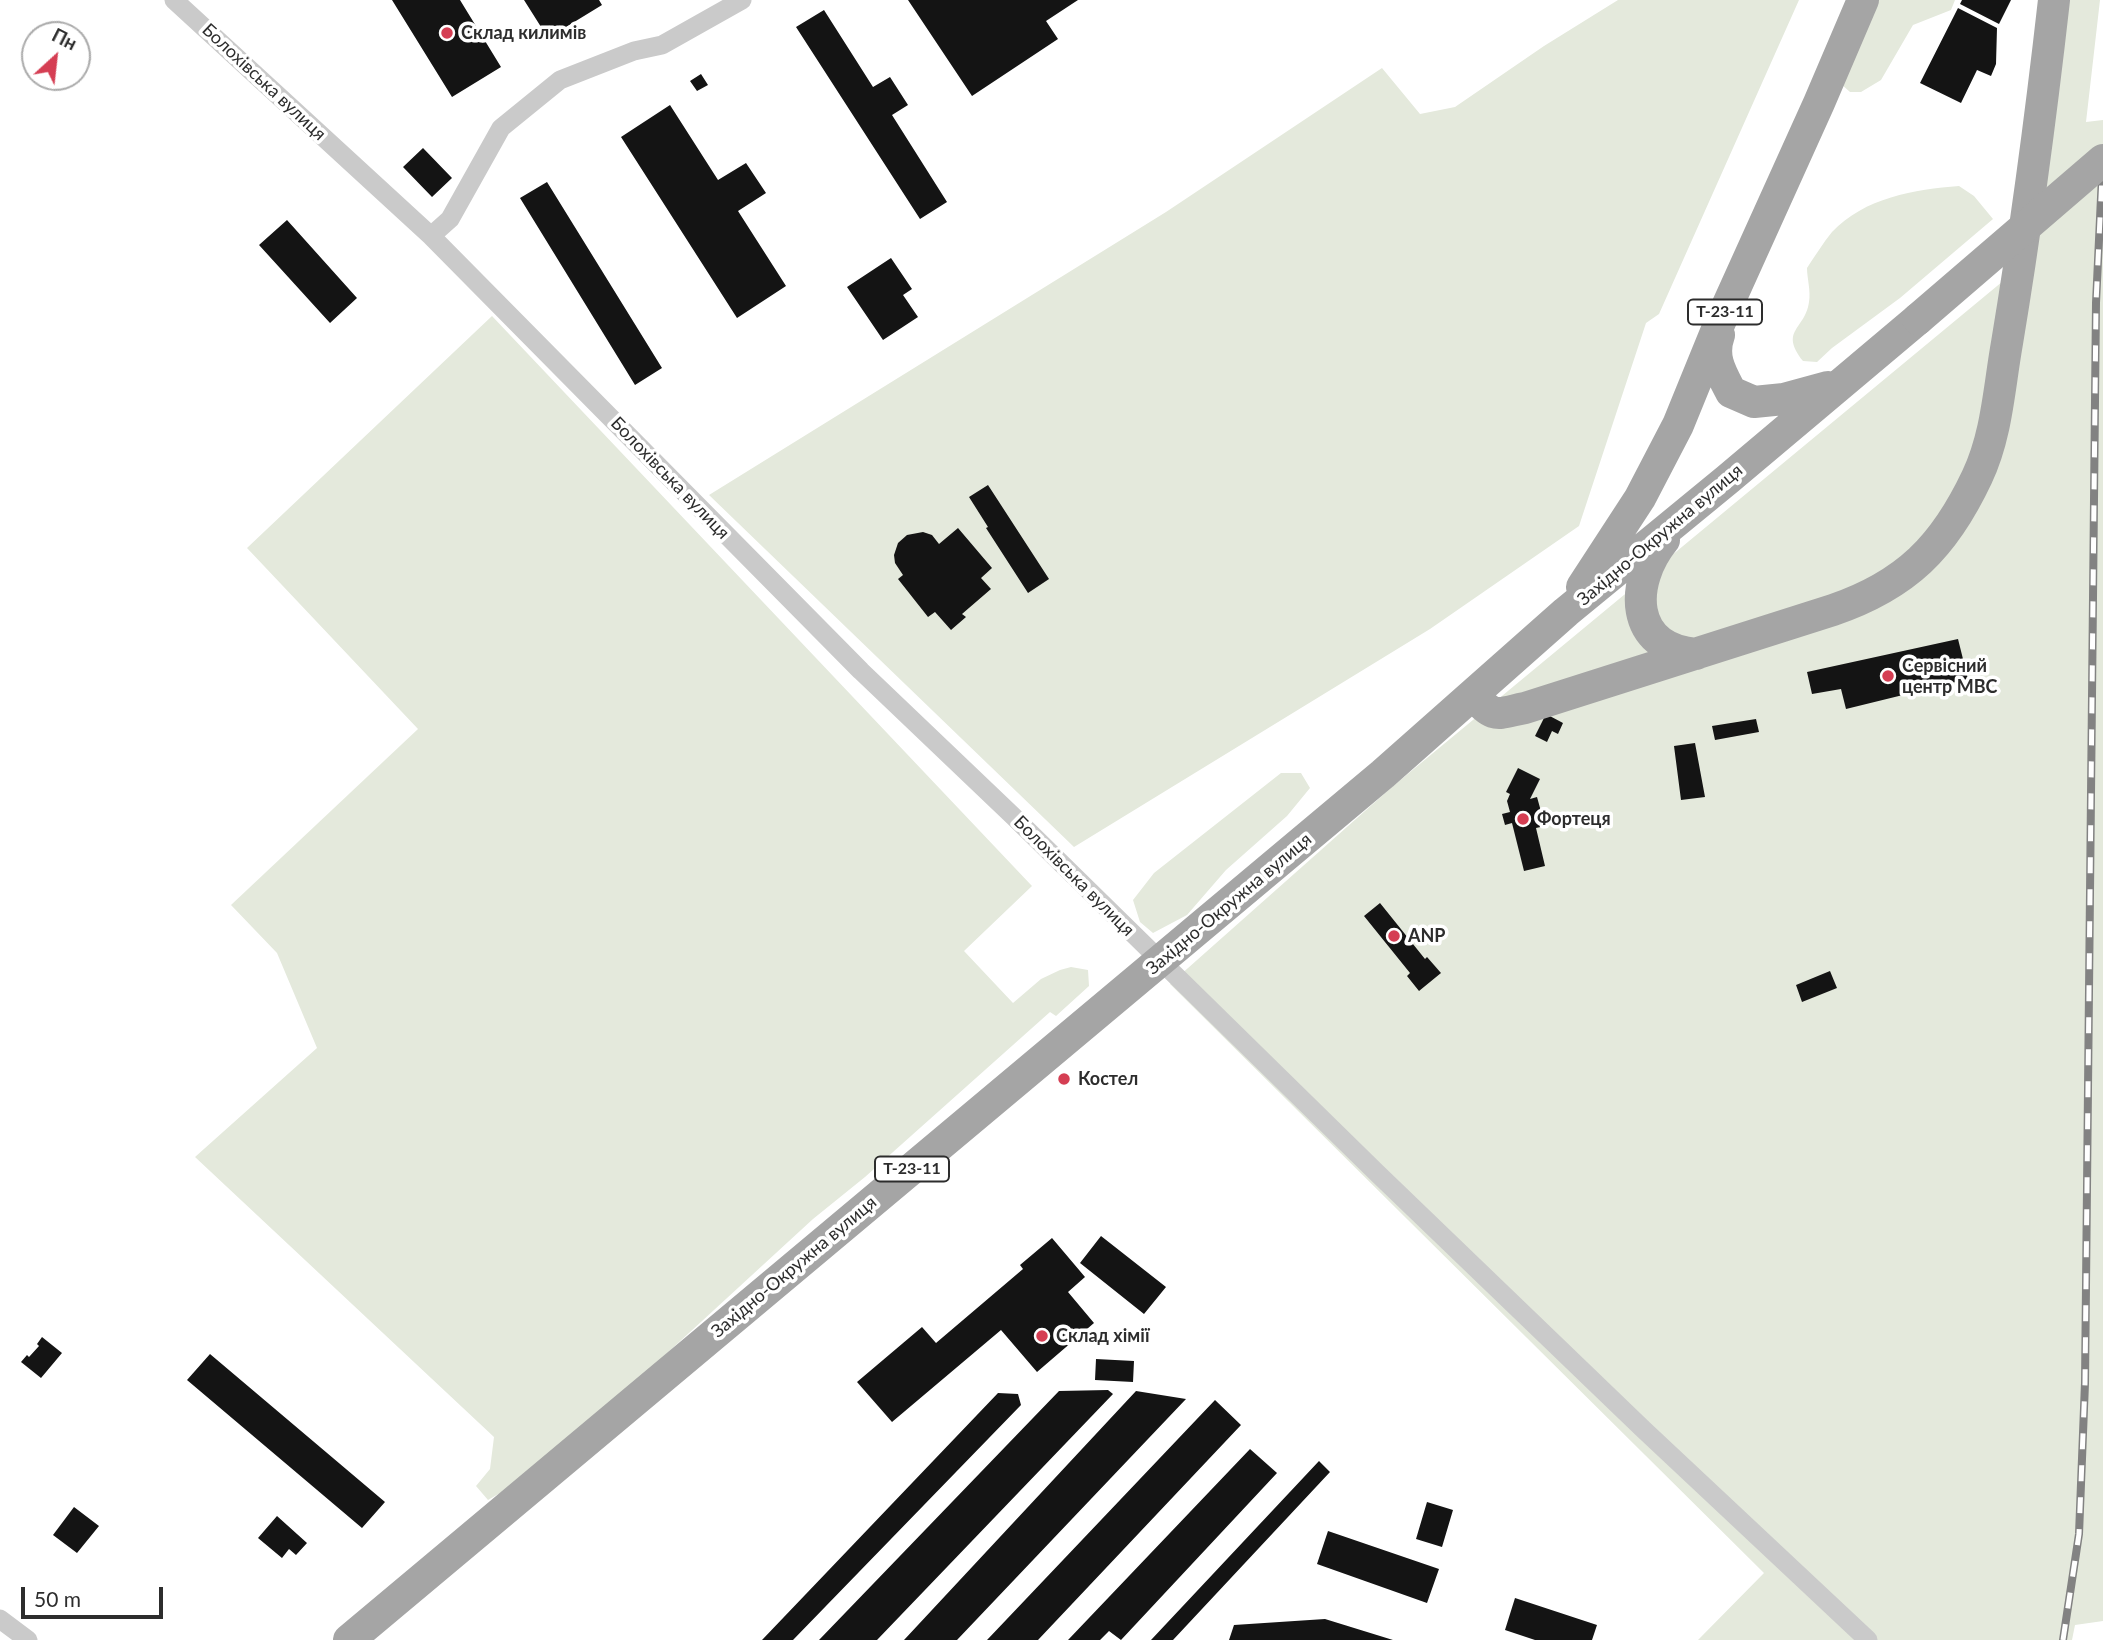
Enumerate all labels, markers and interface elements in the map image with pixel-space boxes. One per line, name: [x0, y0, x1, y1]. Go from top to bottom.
street label: Болохівська вулиця: [198, 19, 330, 145]
north arrow: [21, 21, 91, 91]
place label: Склад килимів: [461, 22, 586, 44]
text: Пн: [49, 23, 81, 55]
marker: Склад килимів: [439, 25, 455, 41]
road number: Т-23-11: [1688, 300, 1762, 324]
street label: Болохівська вулиця: [606, 412, 734, 544]
street label: Західно-Окружна вулиця: [1573, 460, 1747, 610]
place label: Сервісний центр МВС: [1902, 655, 1997, 698]
marker: Сервісний центр МВС: [1880, 668, 1896, 684]
place label: Фортеця: [1537, 808, 1611, 830]
street label: Болохівська вулиця: [1009, 811, 1139, 941]
marker: Фортеця: [1515, 811, 1531, 827]
street label: Західно-Окружна вулиця: [1142, 829, 1316, 979]
place label: ANP: [1408, 925, 1446, 947]
marker: ANP: [1386, 928, 1402, 944]
place label: Костел: [1078, 1068, 1138, 1090]
marker: Костел: [1056, 1071, 1072, 1087]
road number: Т-23-11: [875, 1156, 949, 1182]
street label: Західно-Окружна вулиця: [707, 1192, 881, 1342]
place label: Склад хімії: [1056, 1325, 1149, 1347]
marker: Склад хімії: [1034, 1328, 1050, 1344]
scale bar: [24, 1574, 166, 1618]
text: 50 m: [34, 1586, 81, 1611]

